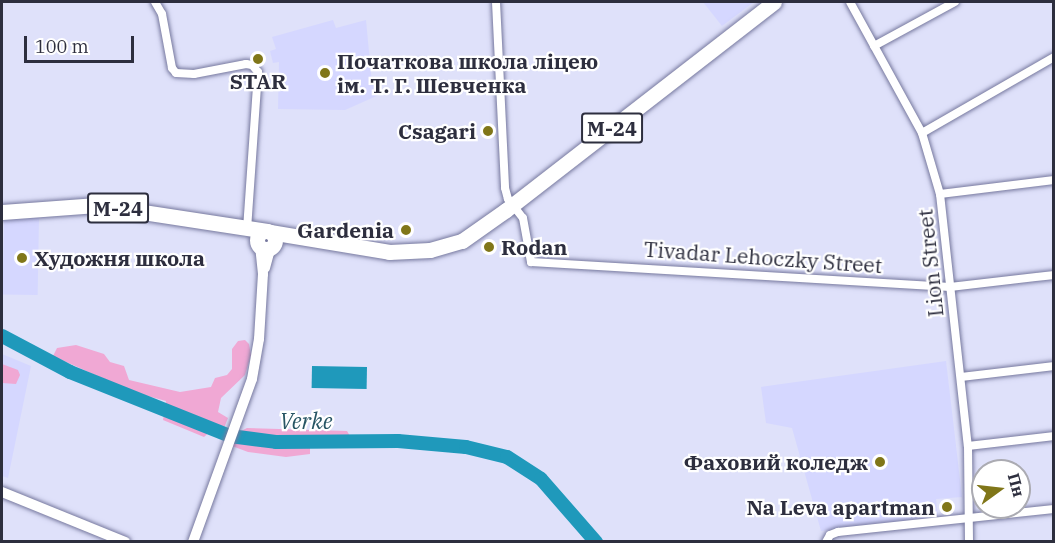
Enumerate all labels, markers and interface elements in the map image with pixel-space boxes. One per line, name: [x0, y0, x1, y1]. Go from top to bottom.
scale bar: [27, 24, 136, 62]
text: 100 m: [35, 35, 89, 58]
place label: Початкова школа ліцею ім. Т. Г. Шевченка: [337, 48, 598, 98]
marker: STAR: [251, 52, 265, 66]
marker: Початкова школа ліцею ім. Т. Г. Шевченка: [318, 66, 332, 80]
place label: STAR: [230, 68, 286, 94]
road number: М-24: [580, 111, 644, 145]
place label: Csagari: [398, 118, 476, 144]
marker: Csagari: [481, 124, 495, 138]
road number: М-24: [86, 191, 150, 225]
street label: Lion Street: [912, 208, 948, 318]
place label: Gardenia: [297, 217, 394, 243]
marker: Gardenia: [399, 223, 413, 237]
place label: Rodan: [501, 234, 568, 260]
street label: Tivadar Lehoczky Street: [643, 236, 883, 278]
marker: Rodan: [482, 240, 496, 254]
place label: Художня школа: [34, 245, 205, 271]
marker: Художня школа: [15, 251, 29, 265]
water label: Verke: [279, 408, 333, 434]
place label: Фаховий коледж: [683, 449, 868, 475]
marker: Фаховий коледж: [873, 455, 887, 469]
north arrow: [971, 459, 1031, 519]
text: Пн: [1004, 471, 1029, 499]
place label: Na Leva apartman: [746, 494, 935, 520]
marker: Na Leva apartman: [940, 500, 954, 514]

